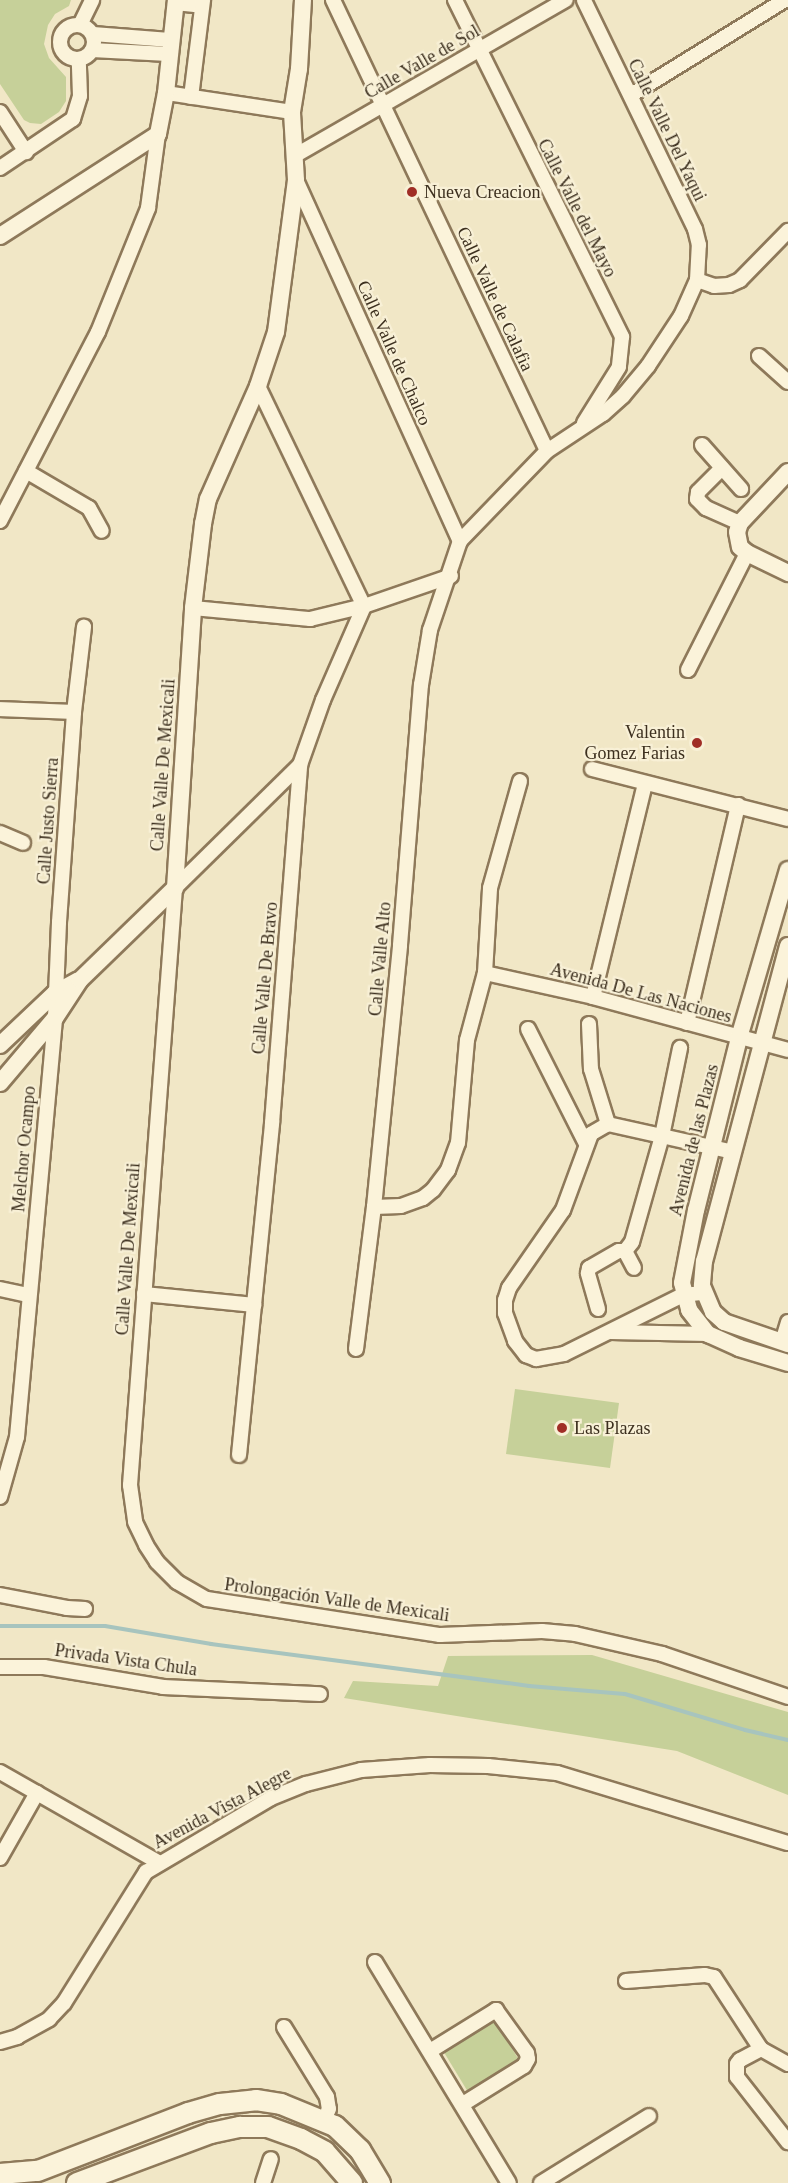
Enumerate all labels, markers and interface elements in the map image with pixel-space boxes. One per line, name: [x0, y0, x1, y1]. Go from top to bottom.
street label: Calle Valle de Sol: [361, 20, 483, 104]
street label: Calle Valle Del Yaqui: [623, 55, 711, 205]
street label: Calle Valle del Mayo: [533, 135, 621, 281]
place label: Nueva Creacion: [424, 181, 540, 203]
marker: Nueva Creacion: [405, 185, 419, 199]
street label: Calle Valle de Calafia: [452, 223, 538, 375]
street label: Calle Valle de Chalco: [352, 277, 436, 429]
street label: Calle Valle De Mexicali: [146, 678, 180, 852]
place label: Valentin Gomez Farias: [585, 722, 685, 764]
marker: Valentin Gomez Farias: [690, 736, 704, 750]
street label: Calle Justo Sierra: [33, 757, 63, 885]
street label: Calle Valle Alto: [364, 900, 396, 1018]
street label: Calle Valle De Bravo: [248, 901, 282, 1055]
street label: Avenida De Las Naciones: [548, 958, 734, 1028]
street label: Avenida de las Plazas: [665, 1062, 723, 1218]
street label: Melchor Ocampo: [8, 1085, 40, 1213]
street label: Calle Valle De Mexicali: [111, 1162, 145, 1336]
place label: Las Plazas: [574, 1417, 650, 1439]
marker: Las Plazas: [555, 1421, 569, 1435]
street label: Prolongación Valle de Mexicali: [223, 1573, 451, 1627]
street label: Privada Vista Chula: [53, 1639, 199, 1681]
street label: Avenida Vista Alegre: [149, 1762, 295, 1854]

